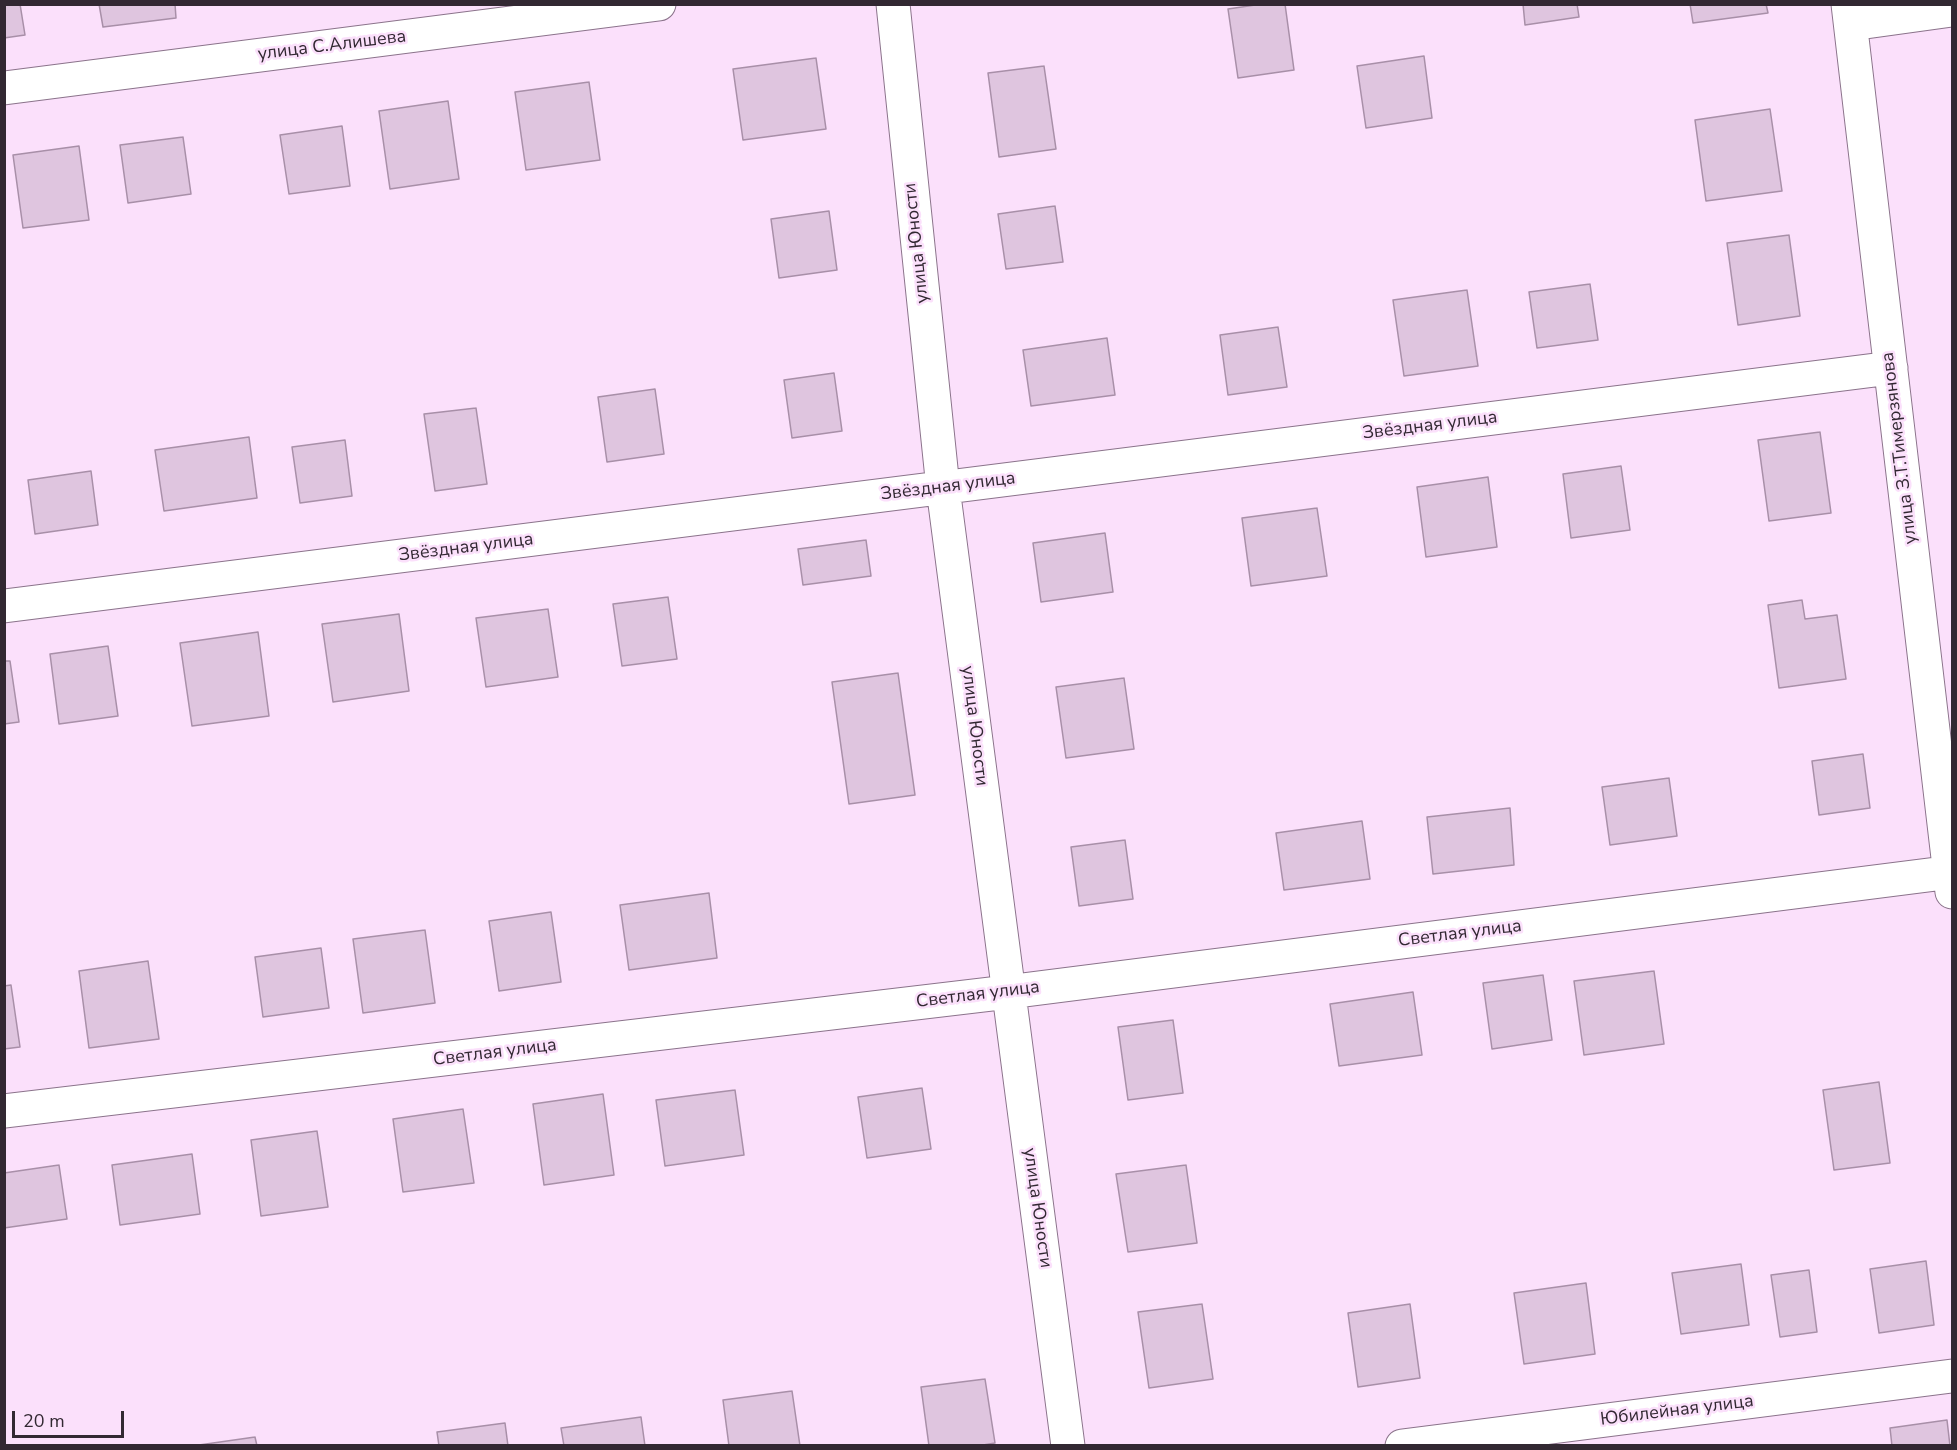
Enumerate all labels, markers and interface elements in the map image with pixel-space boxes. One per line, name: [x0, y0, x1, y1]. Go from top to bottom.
street label: улица С.Алишева: [257, 26, 407, 66]
street label: улица Юности: [900, 182, 934, 304]
street label: улица З.Т.Тимерзянова: [1878, 351, 1922, 545]
street label: Звёздная улица: [1361, 407, 1499, 445]
street label: Звёздная улица: [879, 468, 1017, 506]
street label: Звёздная улица: [397, 529, 535, 567]
street label: улица Юности: [956, 665, 992, 787]
street label: Светлая улица: [1397, 916, 1523, 952]
street label: Светлая улица: [915, 977, 1041, 1013]
street label: Светлая улица: [432, 1035, 558, 1071]
street label: улица Юности: [1018, 1147, 1056, 1269]
street label: Юбилейная улица: [1599, 1391, 1755, 1431]
scale bar: [15, 1399, 128, 1437]
text: 20 m: [23, 1409, 65, 1433]

